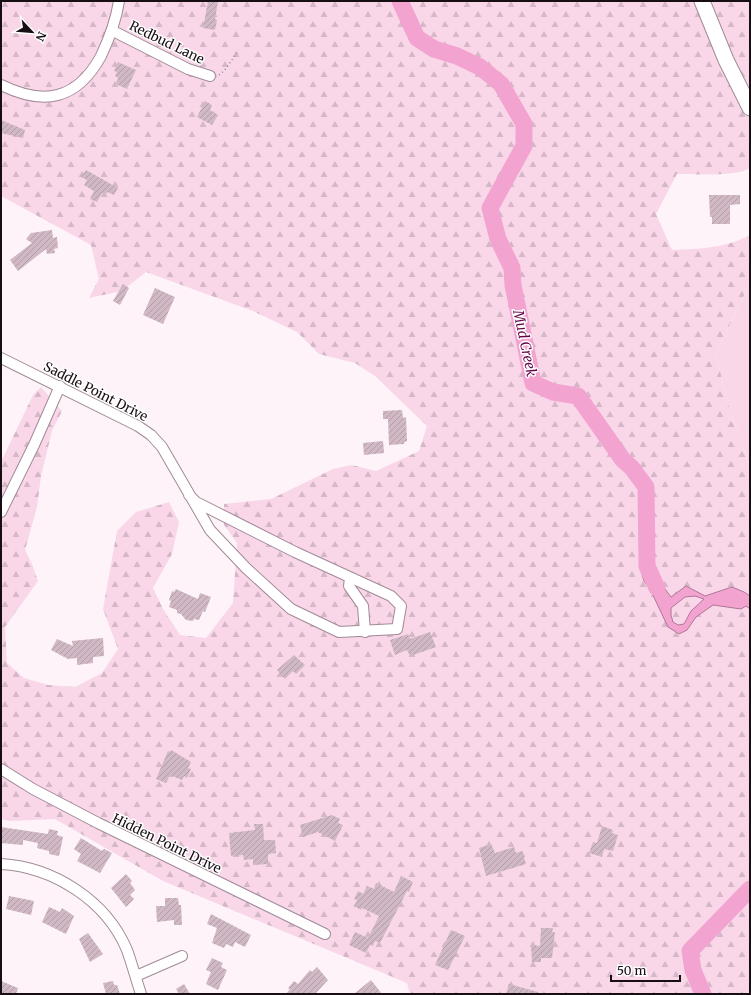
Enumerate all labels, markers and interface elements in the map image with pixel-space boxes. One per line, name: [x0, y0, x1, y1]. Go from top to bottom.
north arrow: [12, 12, 52, 52]
street label: Redbud Lane: [126, 17, 207, 68]
text: N: [33, 29, 49, 44]
water label: Mud Creek: [509, 307, 541, 378]
street label: Saddle Point Drive: [41, 358, 151, 425]
street label: Hidden Point Drive: [110, 810, 224, 877]
scale bar: [611, 957, 680, 983]
text: 50 m: [617, 963, 646, 978]

